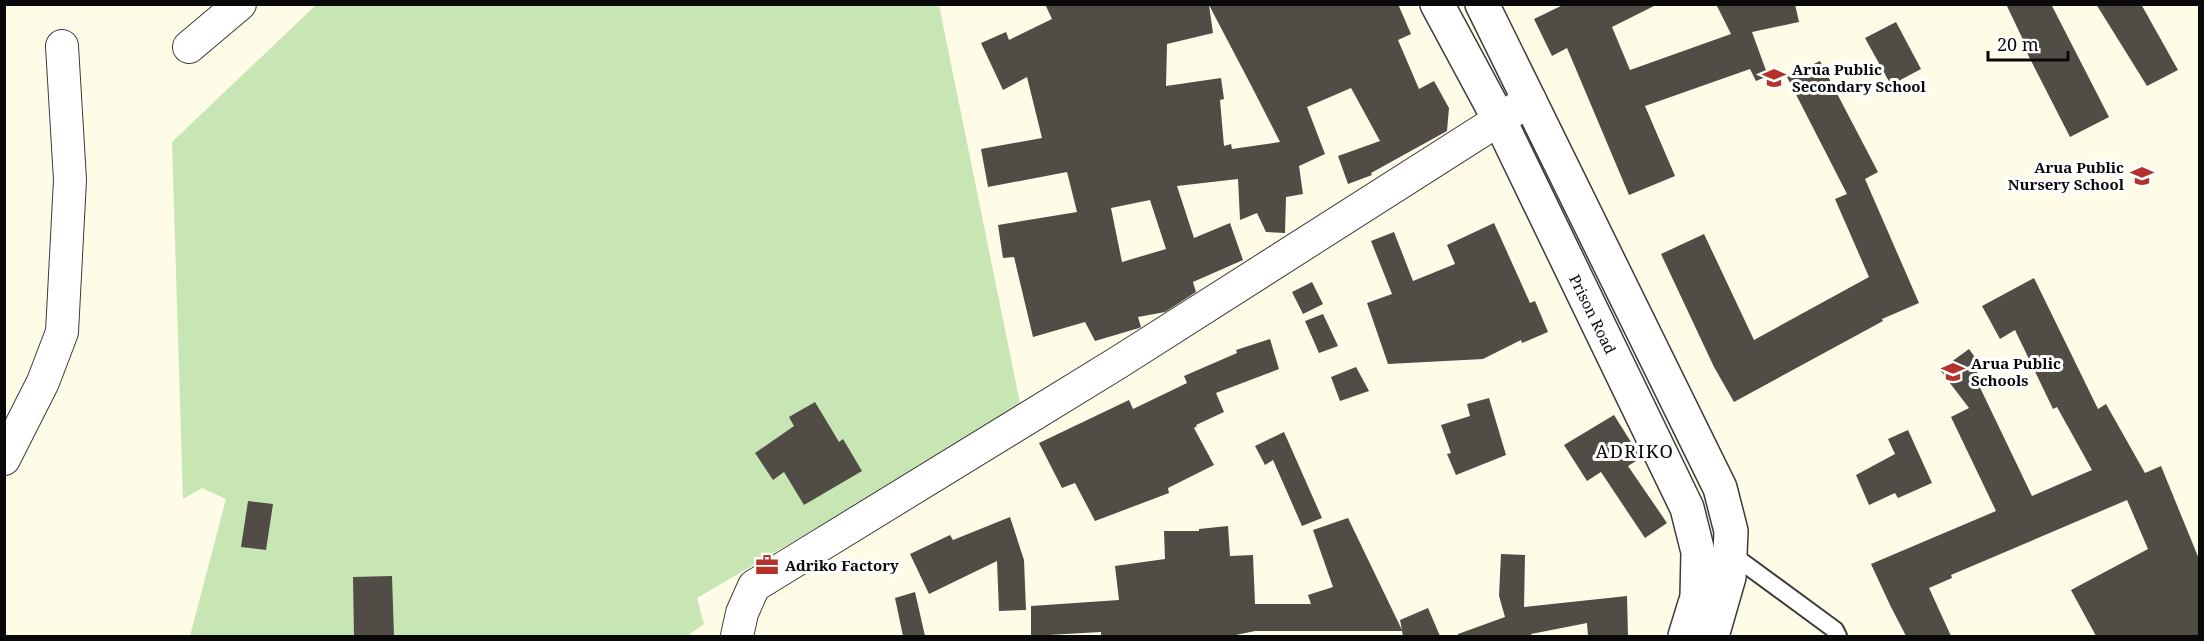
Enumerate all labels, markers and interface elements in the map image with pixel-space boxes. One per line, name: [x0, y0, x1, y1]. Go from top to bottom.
scale bar: [1988, 24, 2068, 62]
text: 20 m: [1997, 32, 2039, 56]
place label: Arua Public Secondary School: [1792, 59, 1927, 96]
school or university icon: Arua Public Secondary School: [1761, 65, 1787, 91]
place label: Arua Public Nursery School: [2008, 157, 2125, 194]
school or university icon: Arua Public Nursery School: [2129, 163, 2155, 189]
street label: Prison Road: [1565, 271, 1621, 357]
place label: Arua Public Schools: [1971, 353, 2061, 390]
school or university icon: Arua Public Schools: [1940, 359, 1966, 385]
district label: ADRIKO: [1596, 439, 1674, 463]
office icon: Adriko Factory: [754, 552, 780, 578]
place label: Adriko Factory: [785, 555, 899, 575]

